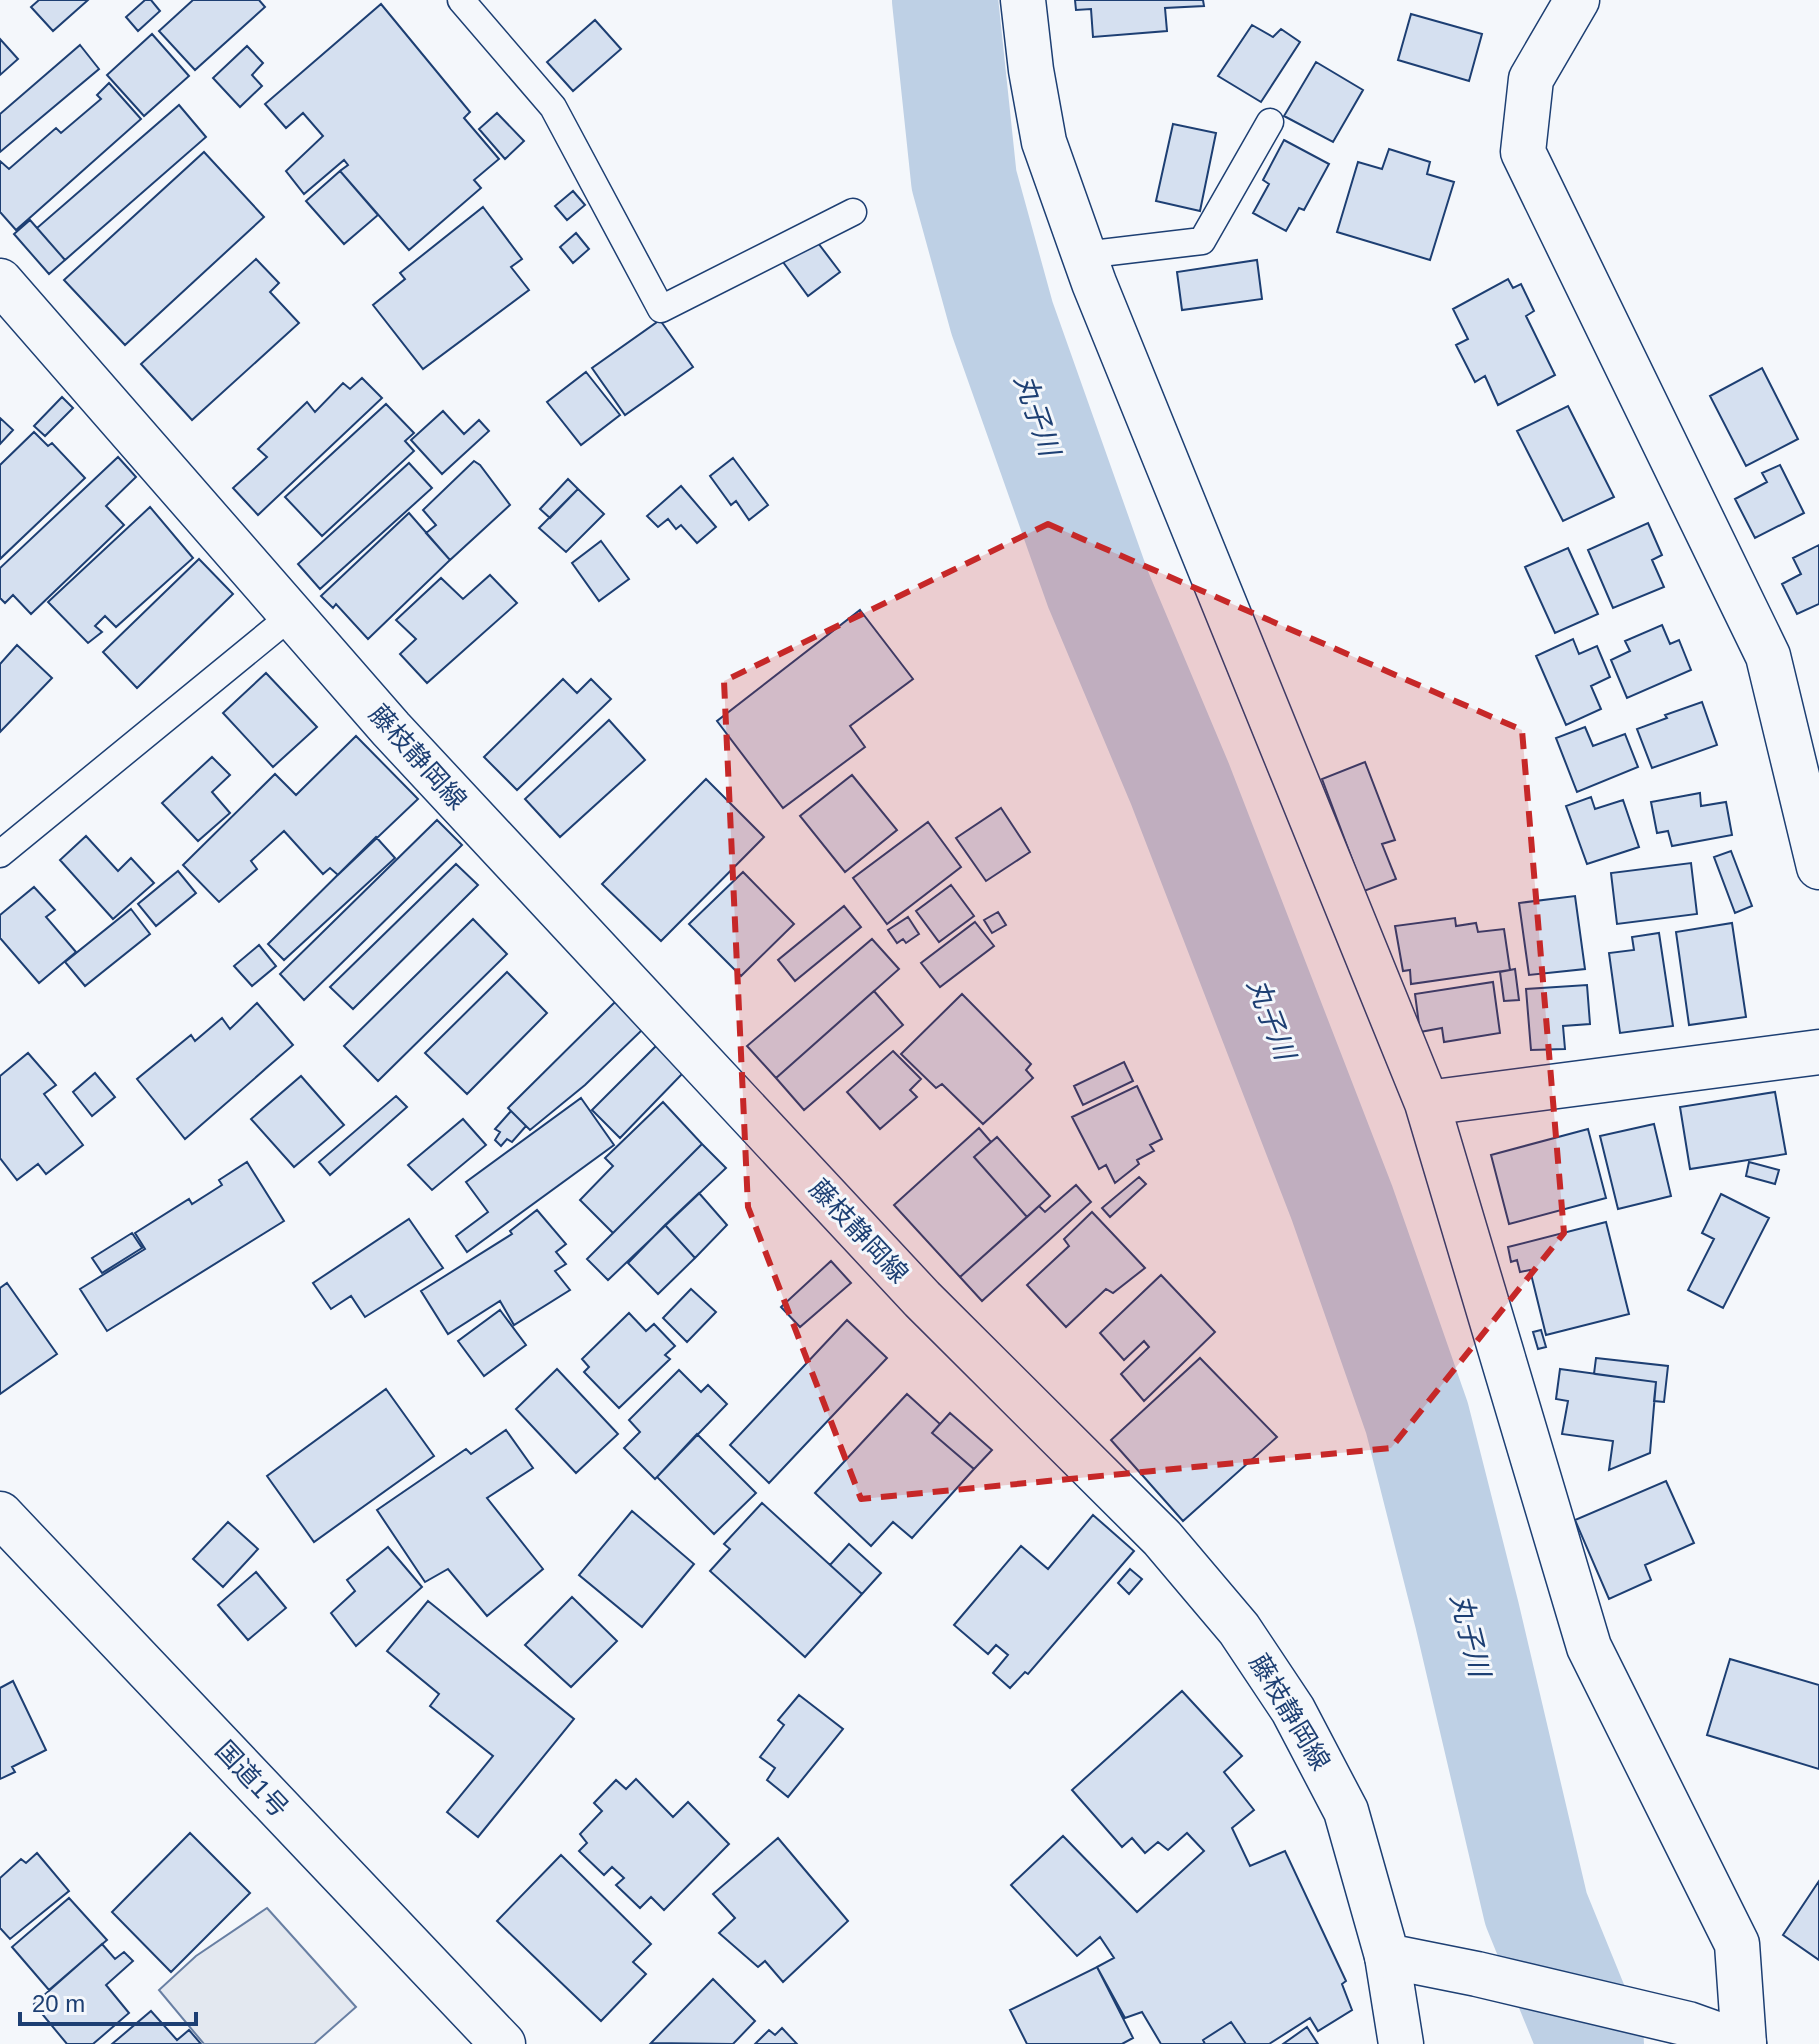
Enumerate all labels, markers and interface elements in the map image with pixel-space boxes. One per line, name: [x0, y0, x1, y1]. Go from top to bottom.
water label: 丸子川: [1009, 370, 1066, 463]
street label: 藤枝静岡線: [363, 699, 473, 815]
water label: 丸子川: [1241, 974, 1302, 1067]
street label: 藤枝静岡線: [804, 1173, 914, 1289]
water label: 丸子川: [1445, 1590, 1496, 1682]
street label: 藤枝静岡線: [1244, 1649, 1336, 1775]
street label: 国道1号: [209, 1735, 295, 1823]
scale bar: [20, 1976, 196, 2026]
text: 20 m: [32, 1990, 85, 2017]

